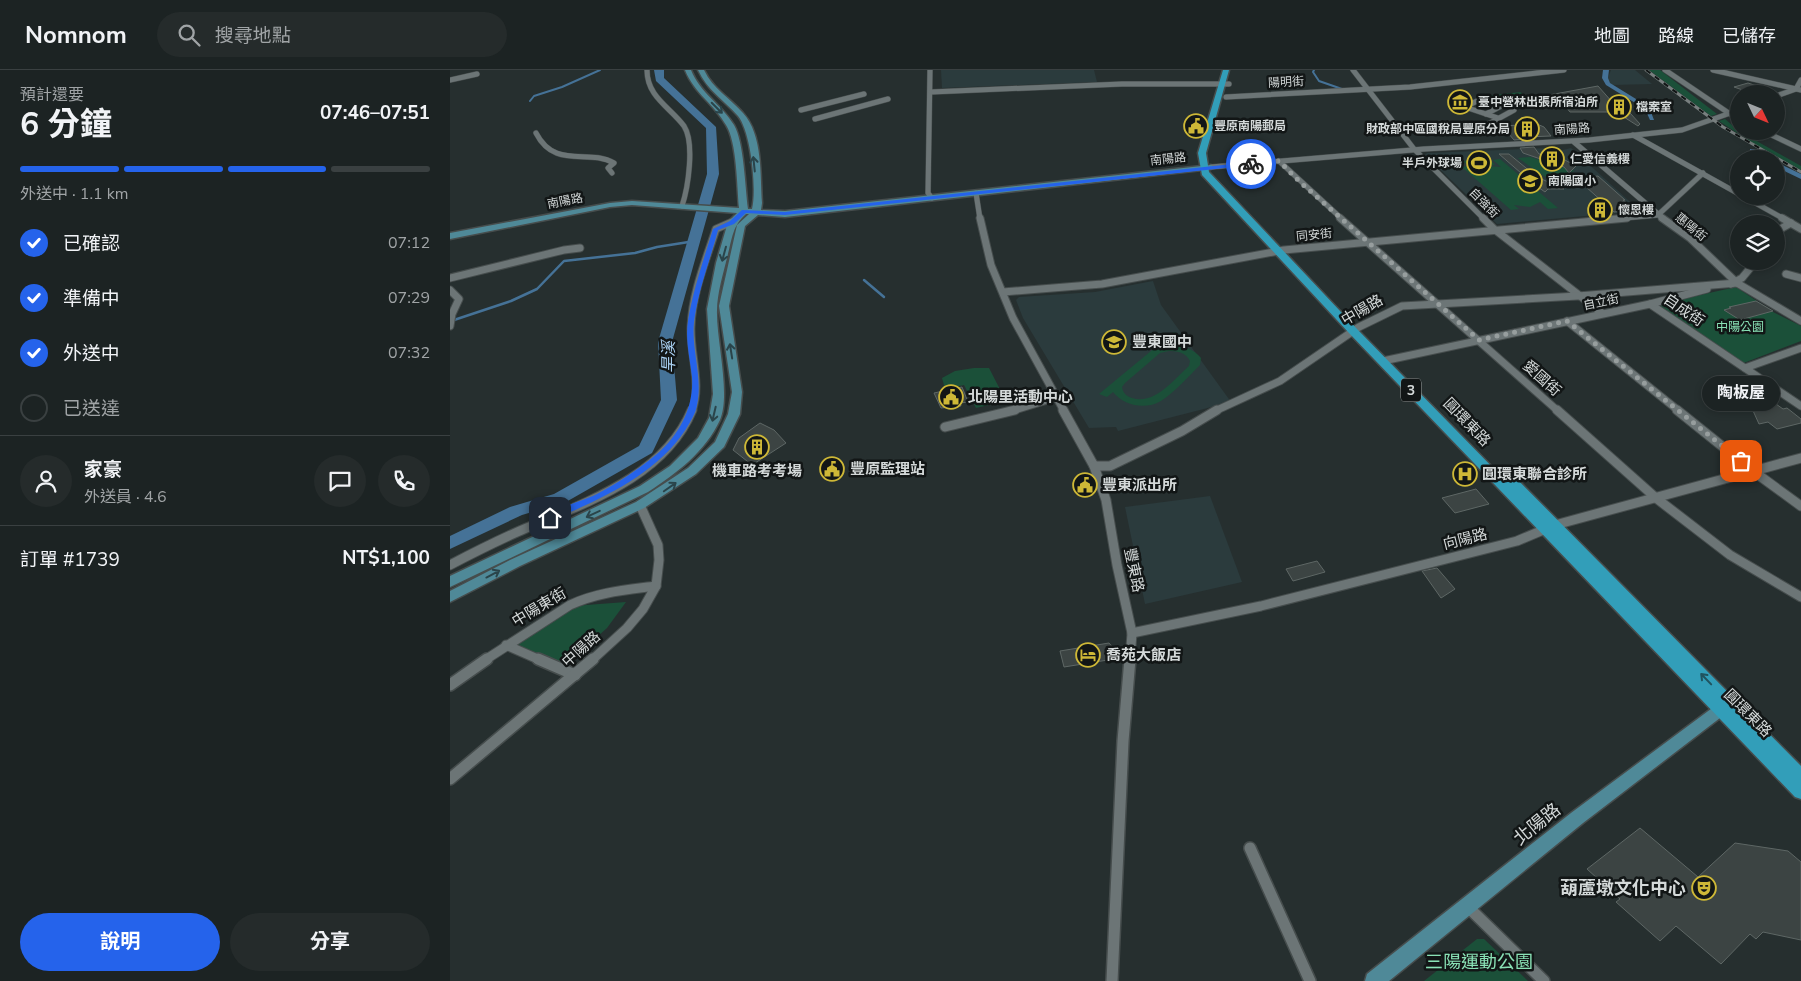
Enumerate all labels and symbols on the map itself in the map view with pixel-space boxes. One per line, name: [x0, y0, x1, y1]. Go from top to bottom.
street label: 陽明街: [1268, 73, 1304, 91]
north arrow: [1730, 85, 1785, 140]
museum icon: 臺中營林出張所宿泊所: [1447, 89, 1473, 115]
place label: 臺中營林出張所宿泊所: [1478, 94, 1598, 110]
building icon: 檔案室: [1606, 94, 1632, 120]
place label: 檔案室: [1636, 99, 1672, 115]
one-way arrow: [710, 102, 723, 114]
public building icon: 豐原南陽郵局: [1183, 113, 1209, 139]
building icon: 財政部中區國稅局豐原分局: [1514, 116, 1540, 142]
place label: 豐原南陽郵局: [1214, 118, 1286, 134]
street label: 南陽路: [1553, 120, 1591, 138]
place label: 財政部中區國稅局豐原分局: [1366, 121, 1510, 137]
courier: [1226, 139, 1276, 189]
building icon: 仁愛信義樓: [1539, 146, 1565, 172]
street label: 南陽路: [1149, 149, 1187, 169]
sports icon: 半戶外球場: [1466, 150, 1492, 176]
place label: 仁愛信義樓: [1570, 151, 1630, 167]
place label: 半戶外球場: [1402, 155, 1462, 171]
one-way arrow: [749, 156, 759, 172]
school or university icon: 南陽國小: [1517, 168, 1543, 194]
place label: 南陽國小: [1548, 173, 1596, 189]
street label: 自強街: [1466, 185, 1502, 221]
street label: 南陽路: [546, 190, 584, 212]
building icon: 懷恩樓: [1587, 197, 1613, 223]
place label: 懷恩樓: [1618, 202, 1654, 218]
street label: 惠陽街: [1672, 209, 1710, 245]
street label: 同安街: [1295, 225, 1333, 245]
one-way arrow: [718, 245, 728, 261]
street label: 自成街: [1660, 289, 1708, 331]
street label: 中陽路: [1338, 290, 1386, 330]
street label: 自立街: [1582, 290, 1620, 314]
park label: 中陽公園: [1716, 319, 1764, 335]
school or university icon: 豐東國中: [1101, 329, 1127, 355]
place label: 豐東國中: [1132, 332, 1192, 352]
water label: 旱溪: [658, 339, 680, 373]
one-way arrow: [726, 344, 736, 360]
street label: 愛國街: [1519, 356, 1565, 400]
callout: 陶板屋: [1702, 376, 1780, 411]
road number: 3: [1401, 378, 1421, 402]
public building icon: 北陽里活動中心: [938, 384, 964, 410]
place label: 北陽里活動中心: [968, 387, 1073, 407]
street label: 圓環東路: [1439, 393, 1495, 451]
one-way arrow: [709, 406, 718, 422]
building icon: 機車路考考場: [744, 434, 770, 460]
pin: [1720, 440, 1762, 482]
public building icon: 豐原監理站: [819, 456, 845, 482]
place label: 豐原監理站: [850, 459, 925, 479]
place label: 機車路考考場: [712, 461, 802, 481]
hospital icon: 圓環東聯合診所: [1452, 461, 1478, 487]
place label: 圓環東聯合診所: [1482, 464, 1587, 484]
public building icon: 豐東派出所: [1072, 472, 1098, 498]
place label: 豐東派出所: [1102, 475, 1177, 495]
one-way arrow: [663, 482, 677, 492]
pin: [529, 497, 571, 539]
one-way arrow: [586, 510, 601, 520]
street label: 向陽路: [1441, 524, 1489, 554]
street label: 豐東路: [1120, 546, 1148, 594]
one-way arrow: [485, 569, 500, 578]
street label: 中陽東街: [508, 583, 570, 631]
street label: 中陽路: [558, 627, 604, 671]
hotel icon: 喬苑大飯店: [1075, 642, 1101, 668]
place label: 喬苑大飯店: [1106, 645, 1181, 665]
one-way arrow: [1699, 673, 1712, 685]
street label: 圓環東路: [1720, 685, 1776, 741]
street label: 北陽路: [1508, 798, 1566, 850]
theatre icon: 葫蘆墩文化中心: [1691, 875, 1717, 901]
place label: 葫蘆墩文化中心: [1560, 876, 1686, 900]
park label: 三陽運動公園: [1425, 950, 1533, 974]

